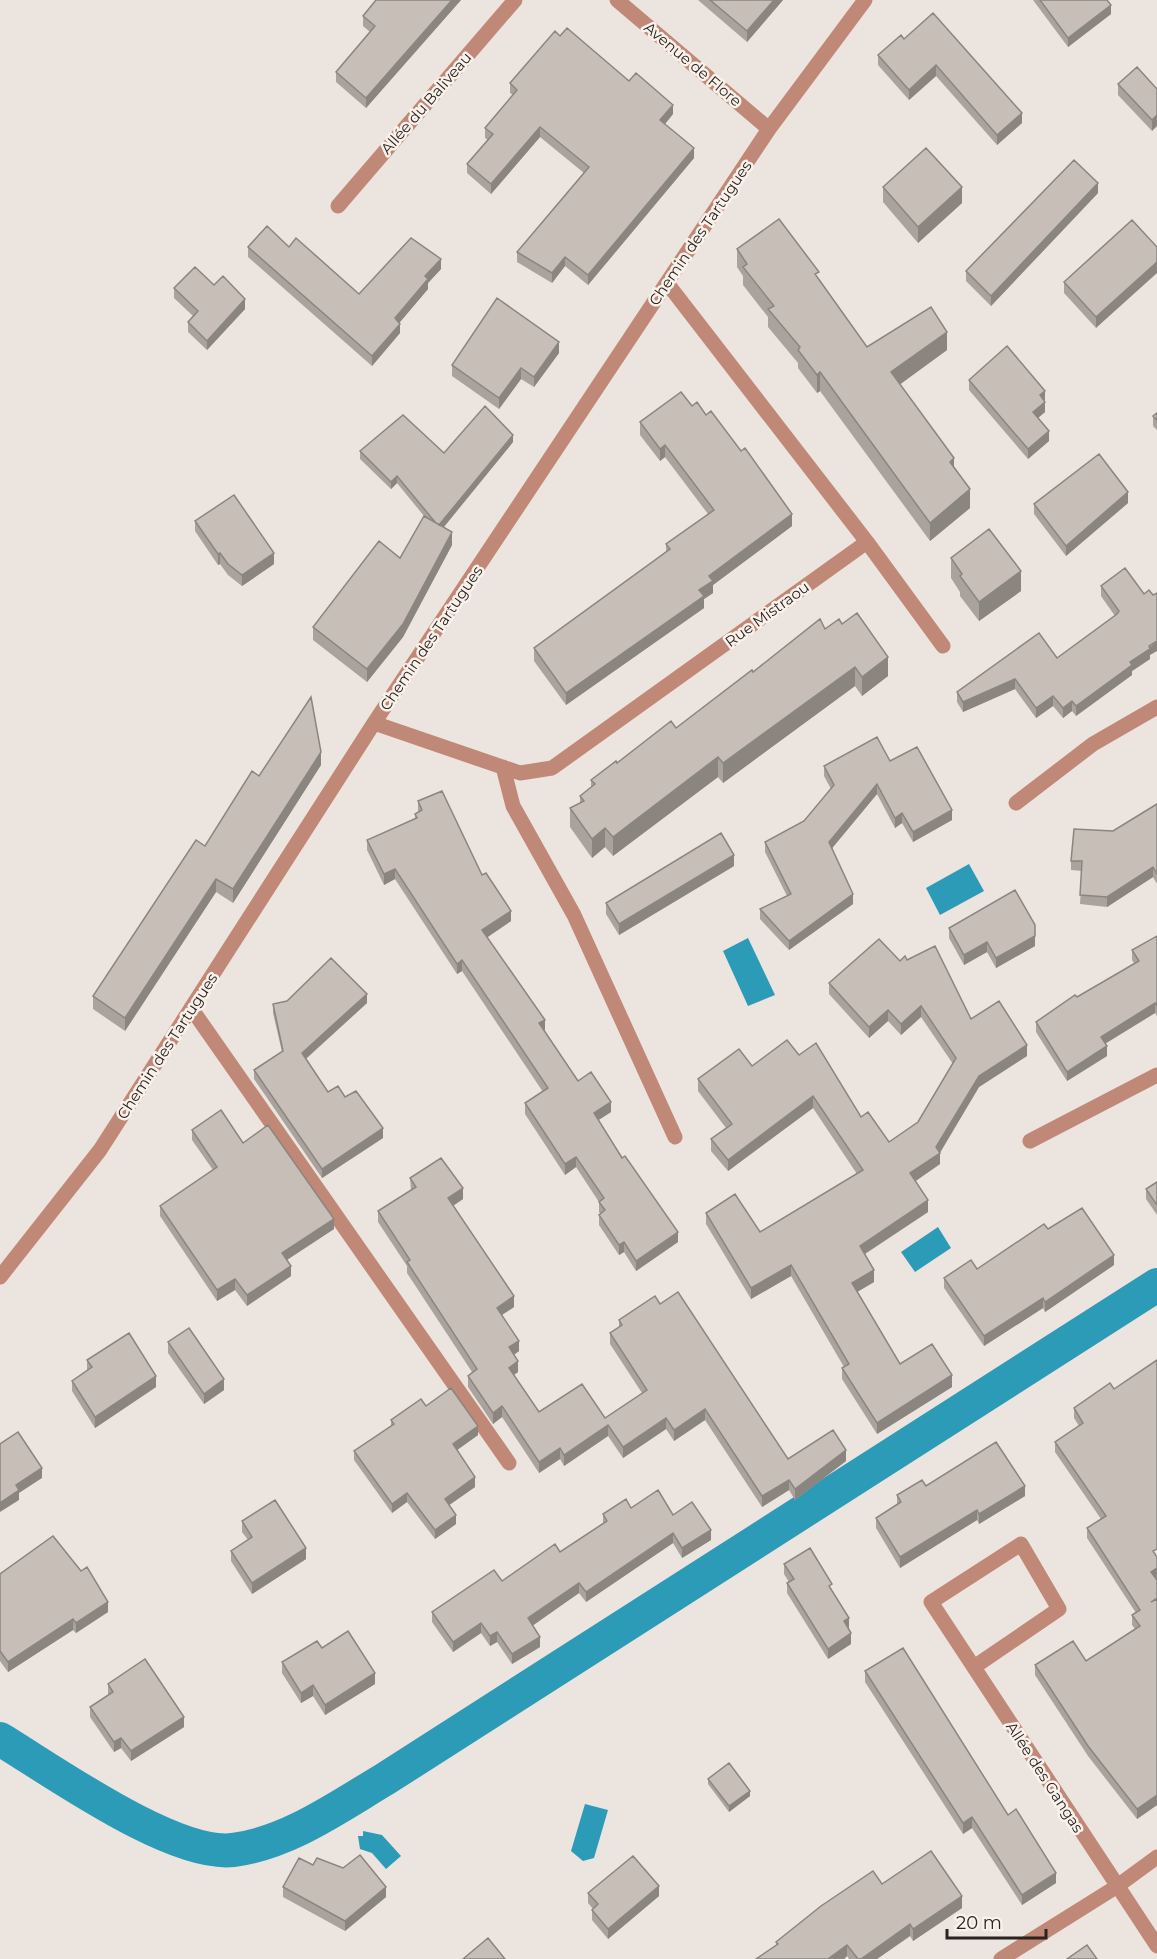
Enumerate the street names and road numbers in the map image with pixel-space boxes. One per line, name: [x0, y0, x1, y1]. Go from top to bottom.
street label: Avenue de Flore: [640, 18, 746, 110]
street label: Allée du Baliveau: [377, 48, 475, 158]
street label: Chemin des Tartugues: [644, 157, 756, 309]
street label: Chemin des Tartugues: [375, 562, 487, 714]
street label: Rue Mistraou: [721, 577, 813, 651]
street label: Chemin des Tartugues: [113, 969, 221, 1123]
street label: Allée des Gangas: [1002, 1718, 1088, 1836]

